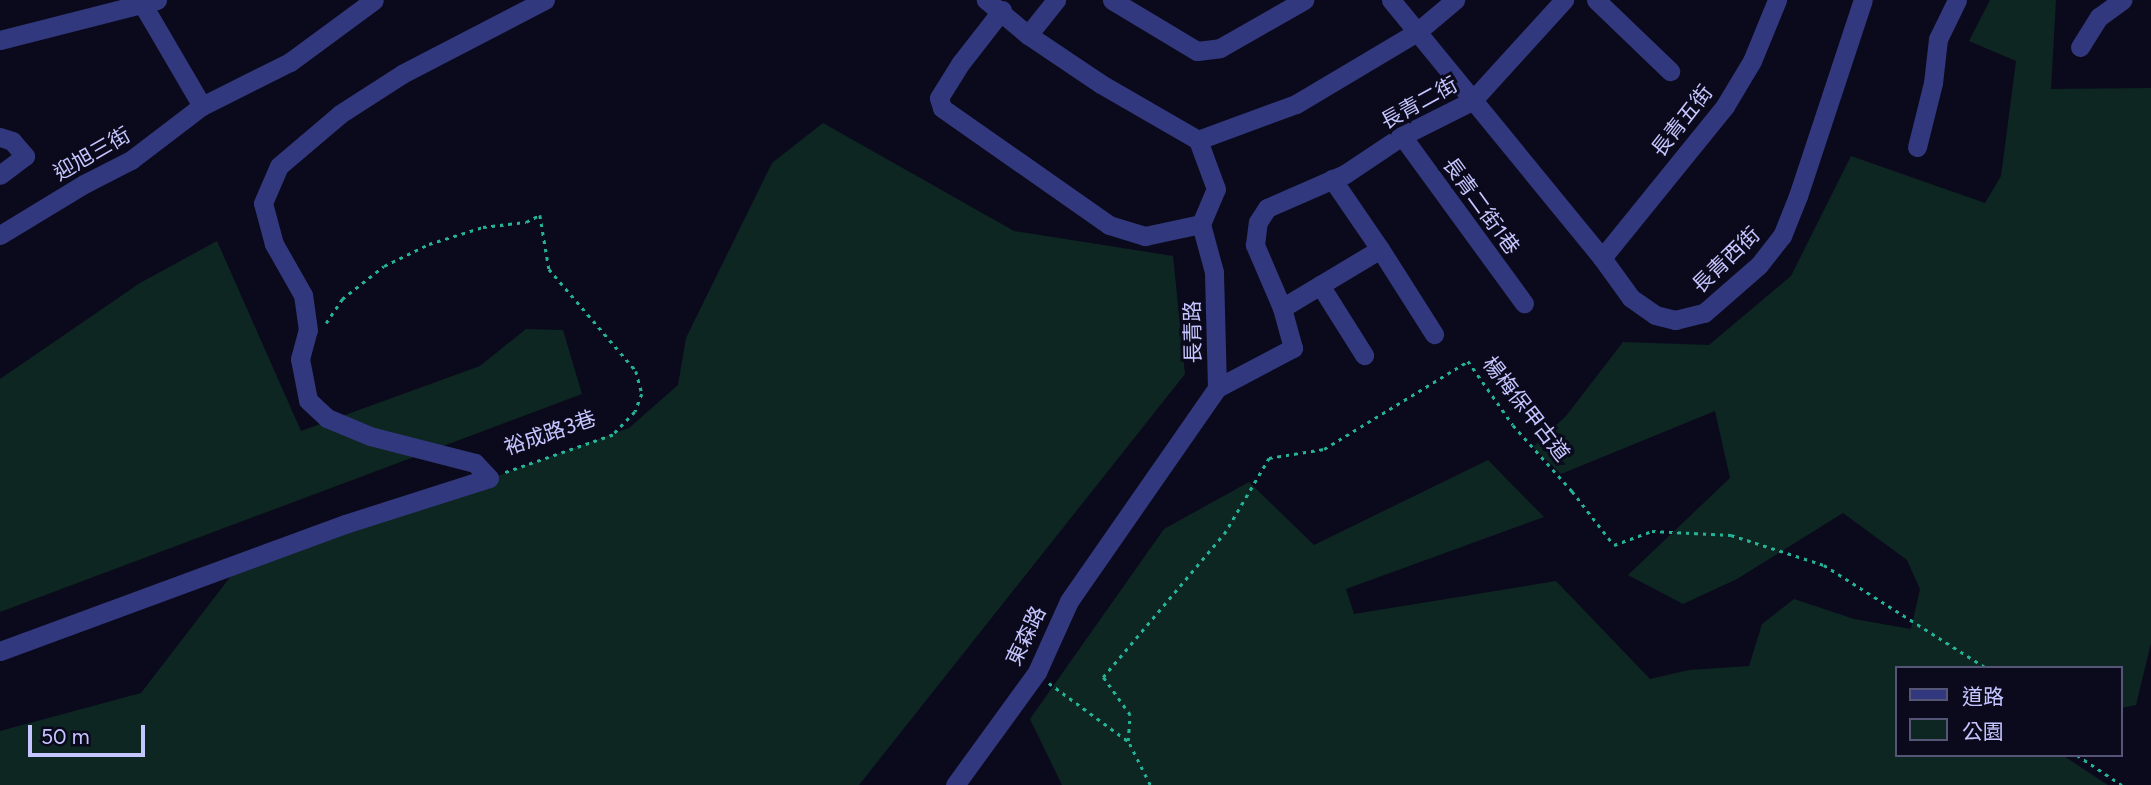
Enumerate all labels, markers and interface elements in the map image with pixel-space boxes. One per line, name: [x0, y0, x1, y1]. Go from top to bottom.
street label: 長青二街: [1376, 72, 1462, 134]
street label: 長青五街: [1646, 80, 1718, 162]
street label: 迎旭三街: [49, 122, 135, 186]
street label: 長青二街1巷: [1437, 153, 1525, 259]
street label: 長青西街: [1687, 222, 1765, 298]
street label: 長青路: [1180, 300, 1206, 364]
street label: 楊梅保甲古道: [1477, 352, 1575, 466]
street label: 裕成路3巷: [501, 406, 599, 460]
street label: 東森路: [1001, 602, 1051, 670]
legend: [1896, 666, 2123, 757]
text: 道路: [1962, 684, 2004, 709]
scale bar: [32, 712, 149, 756]
text: 公園: [1962, 719, 2004, 744]
text: 50 m: [41, 724, 90, 749]

